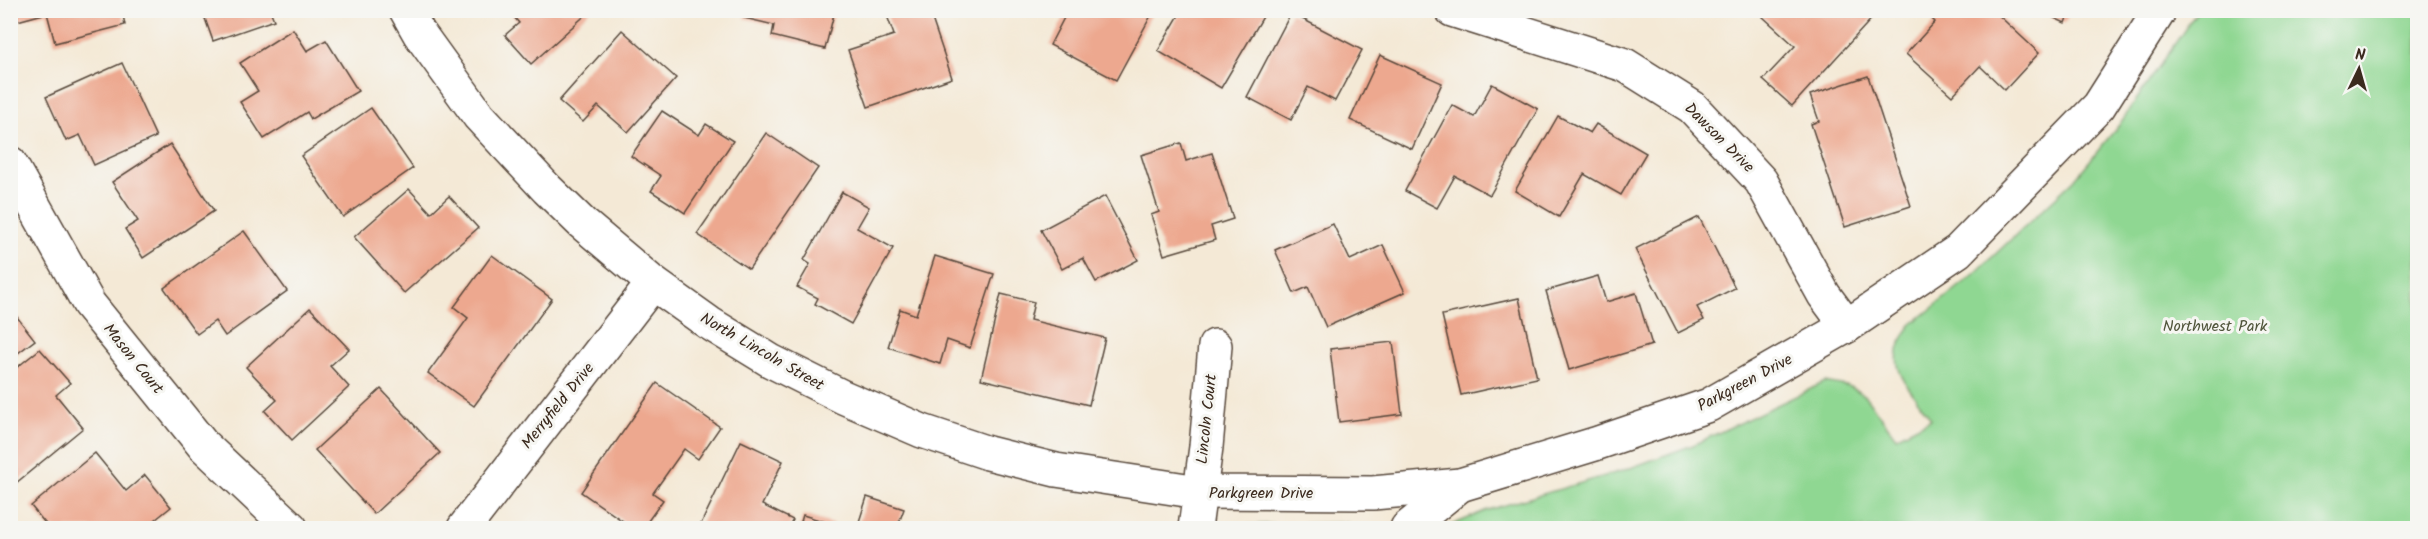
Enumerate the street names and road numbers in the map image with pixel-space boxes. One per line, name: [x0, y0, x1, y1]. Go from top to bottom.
street label: Dawson Drive: [1678, 97, 1760, 179]
street label: North Lincoln Street: [695, 306, 829, 398]
street label: Mason Court: [96, 318, 170, 401]
street label: Parkgreen Drive: [1693, 347, 1797, 419]
street label: Merryfield Drive: [515, 357, 601, 455]
street label: Lincoln Court: [1190, 372, 1224, 465]
street label: Parkgreen Drive: [1209, 481, 1313, 506]

